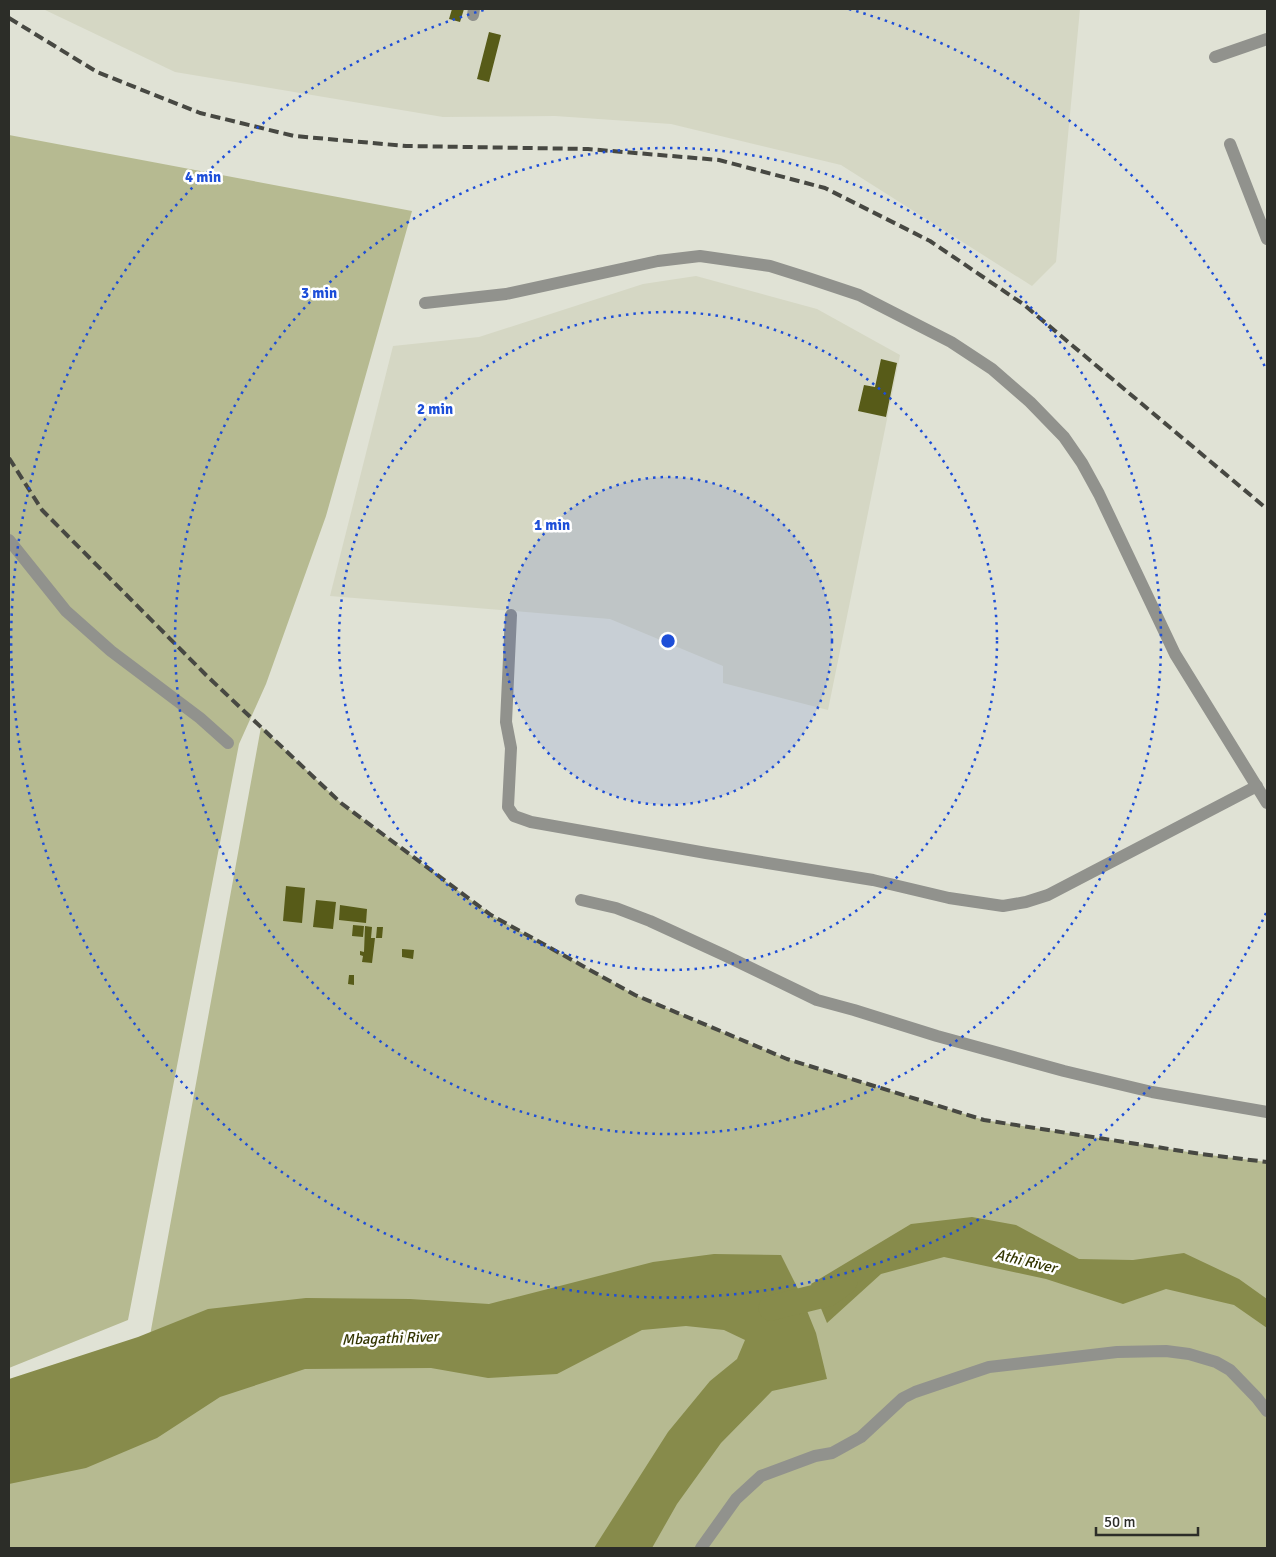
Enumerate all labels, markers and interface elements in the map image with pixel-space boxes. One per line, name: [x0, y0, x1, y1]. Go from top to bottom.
text: 4 min: [185, 168, 221, 186]
text: 3 min: [301, 284, 337, 302]
text: 2 min: [417, 400, 453, 418]
text: 1 min: [534, 516, 570, 534]
centre of rings: [659, 632, 677, 650]
water label: Athi River: [994, 1245, 1061, 1277]
water label: Mbagathi River: [342, 1327, 441, 1349]
scale bar: [1096, 1504, 1198, 1536]
text: 50 m: [1104, 1513, 1135, 1531]

